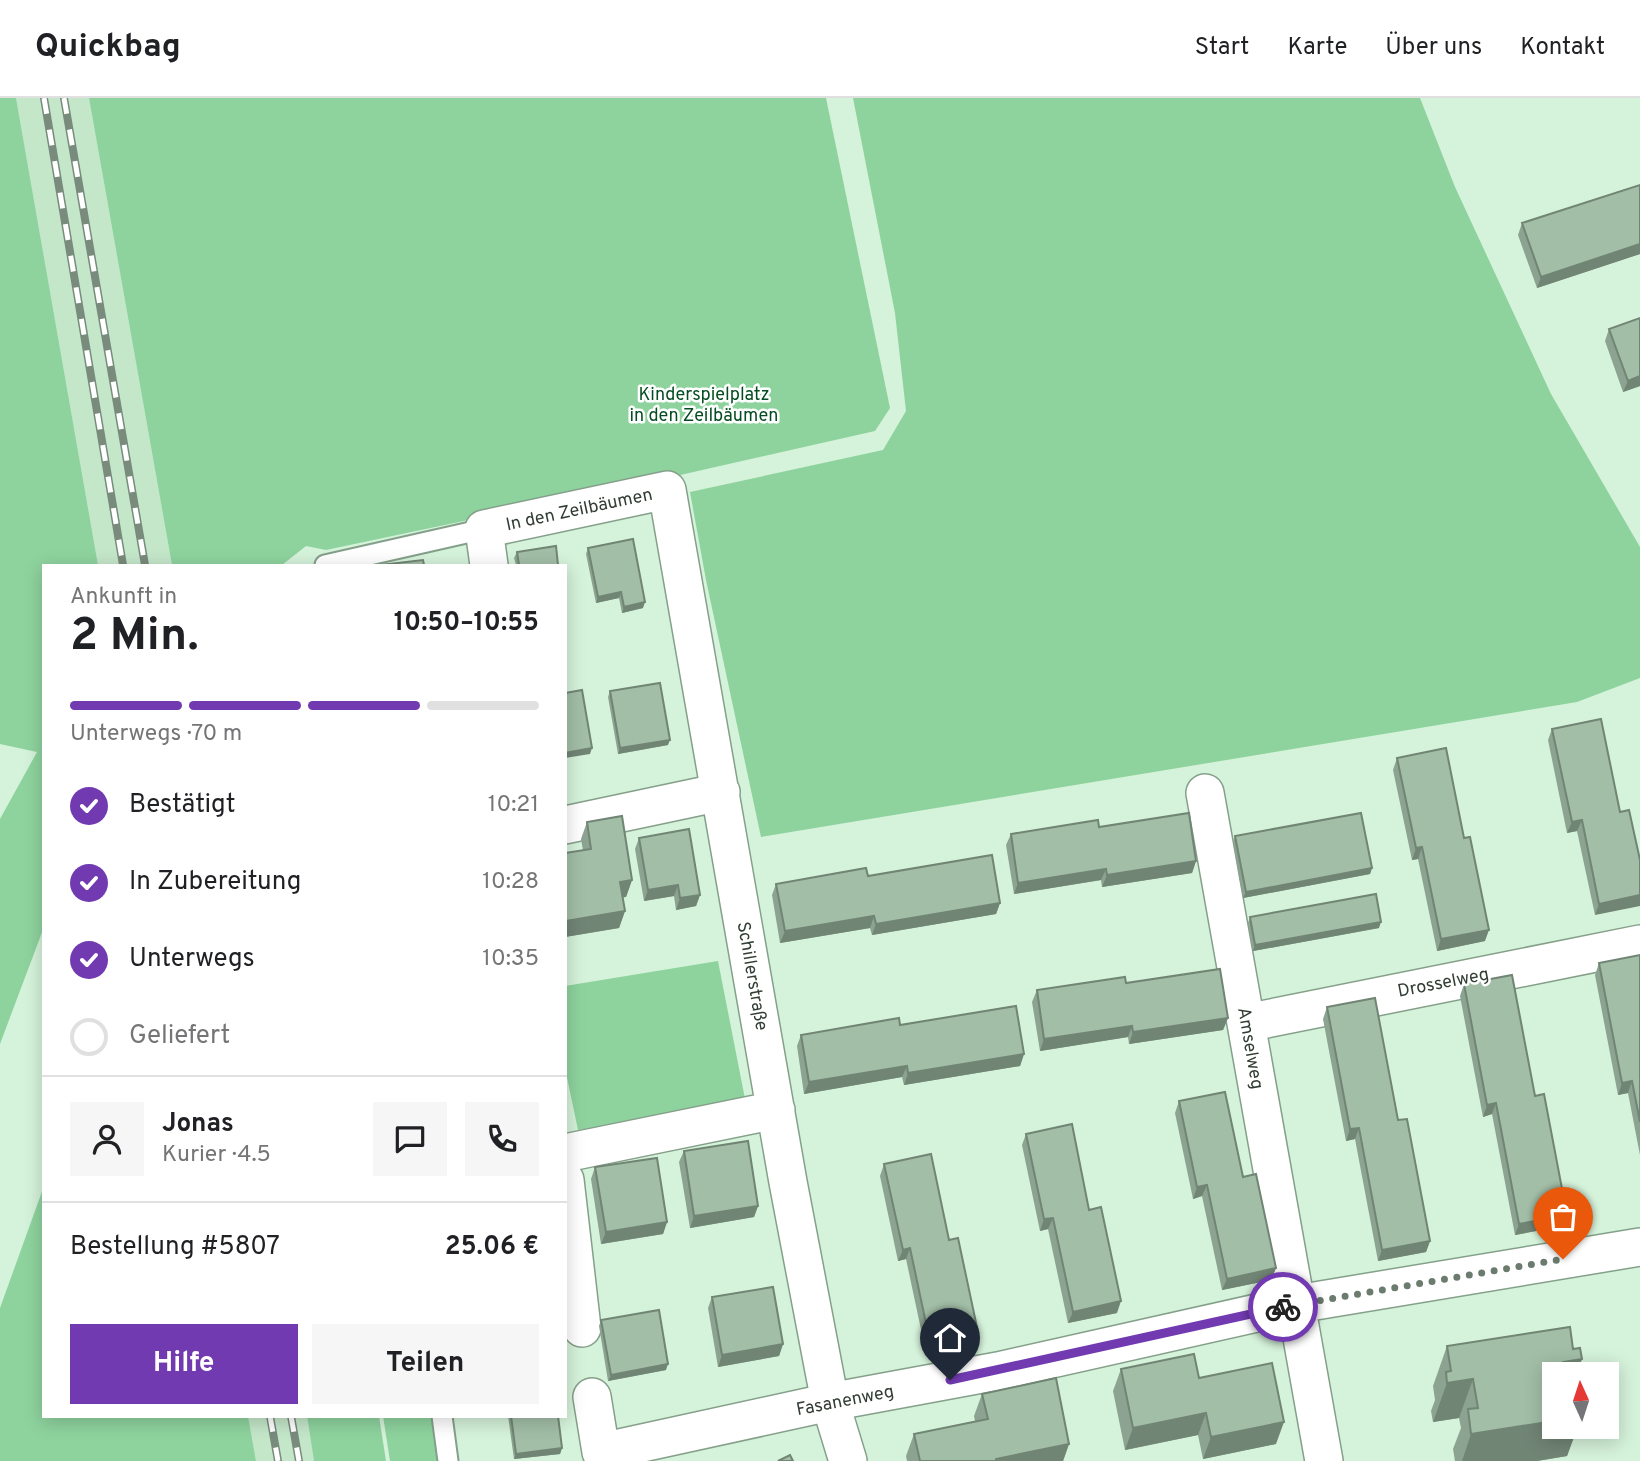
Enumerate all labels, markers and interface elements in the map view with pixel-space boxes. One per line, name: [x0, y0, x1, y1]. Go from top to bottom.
text: Quickbag: [35, 27, 181, 69]
text: Start: [1195, 33, 1249, 63]
text: Karte: [1287, 33, 1347, 63]
text: Über uns: [1385, 33, 1482, 63]
text: Kontakt: [1520, 33, 1605, 63]
park label: Kinderspielplatz in den Zeilbäumen: [630, 384, 778, 428]
street label: In den Zeilbäumen: [504, 484, 655, 537]
text: Ankunft in: [70, 583, 177, 612]
text: 10:50–10:55: [394, 607, 539, 640]
text: 2 Min.: [70, 608, 199, 667]
text: Unterwegs · 70 m: [70, 720, 242, 749]
icon: check: [70, 787, 108, 825]
text: Bestätigt: [129, 789, 236, 822]
text: 10:21: [488, 791, 539, 820]
icon: check: [70, 864, 108, 902]
text: In Zubereitung: [129, 866, 301, 899]
text: 10:28: [482, 868, 539, 897]
street label: Schillerstraße: [731, 920, 772, 1033]
icon: check: [70, 941, 108, 979]
text: Unterwegs: [129, 943, 255, 976]
text: 10:35: [482, 945, 539, 974]
street label: Drosselweg: [1396, 963, 1491, 1004]
street label: Amselweg: [1231, 1005, 1268, 1091]
text: Geliefert: [129, 1020, 230, 1053]
button: person: [70, 1102, 144, 1176]
button: chat: [373, 1102, 447, 1176]
button: phone: [465, 1102, 539, 1176]
text: Jonas: [162, 1108, 234, 1141]
text: Kurier · 4.5: [162, 1141, 271, 1170]
pin: [1533, 1187, 1593, 1259]
icon: bag: [1544, 1198, 1582, 1236]
text: Bestellung #5807: [70, 1231, 280, 1264]
text: 25.06 €: [445, 1231, 539, 1264]
courier: [1248, 1272, 1318, 1342]
icon: bike: [1264, 1288, 1302, 1326]
pin: [920, 1308, 980, 1380]
icon: home: [931, 1319, 969, 1357]
button: Hilfe: [70, 1324, 298, 1404]
button: Teilen: [312, 1324, 539, 1404]
north arrow: [1542, 1362, 1619, 1438]
map controls: [1542, 1362, 1619, 1439]
street label: Fasanenweg: [794, 1381, 896, 1422]

